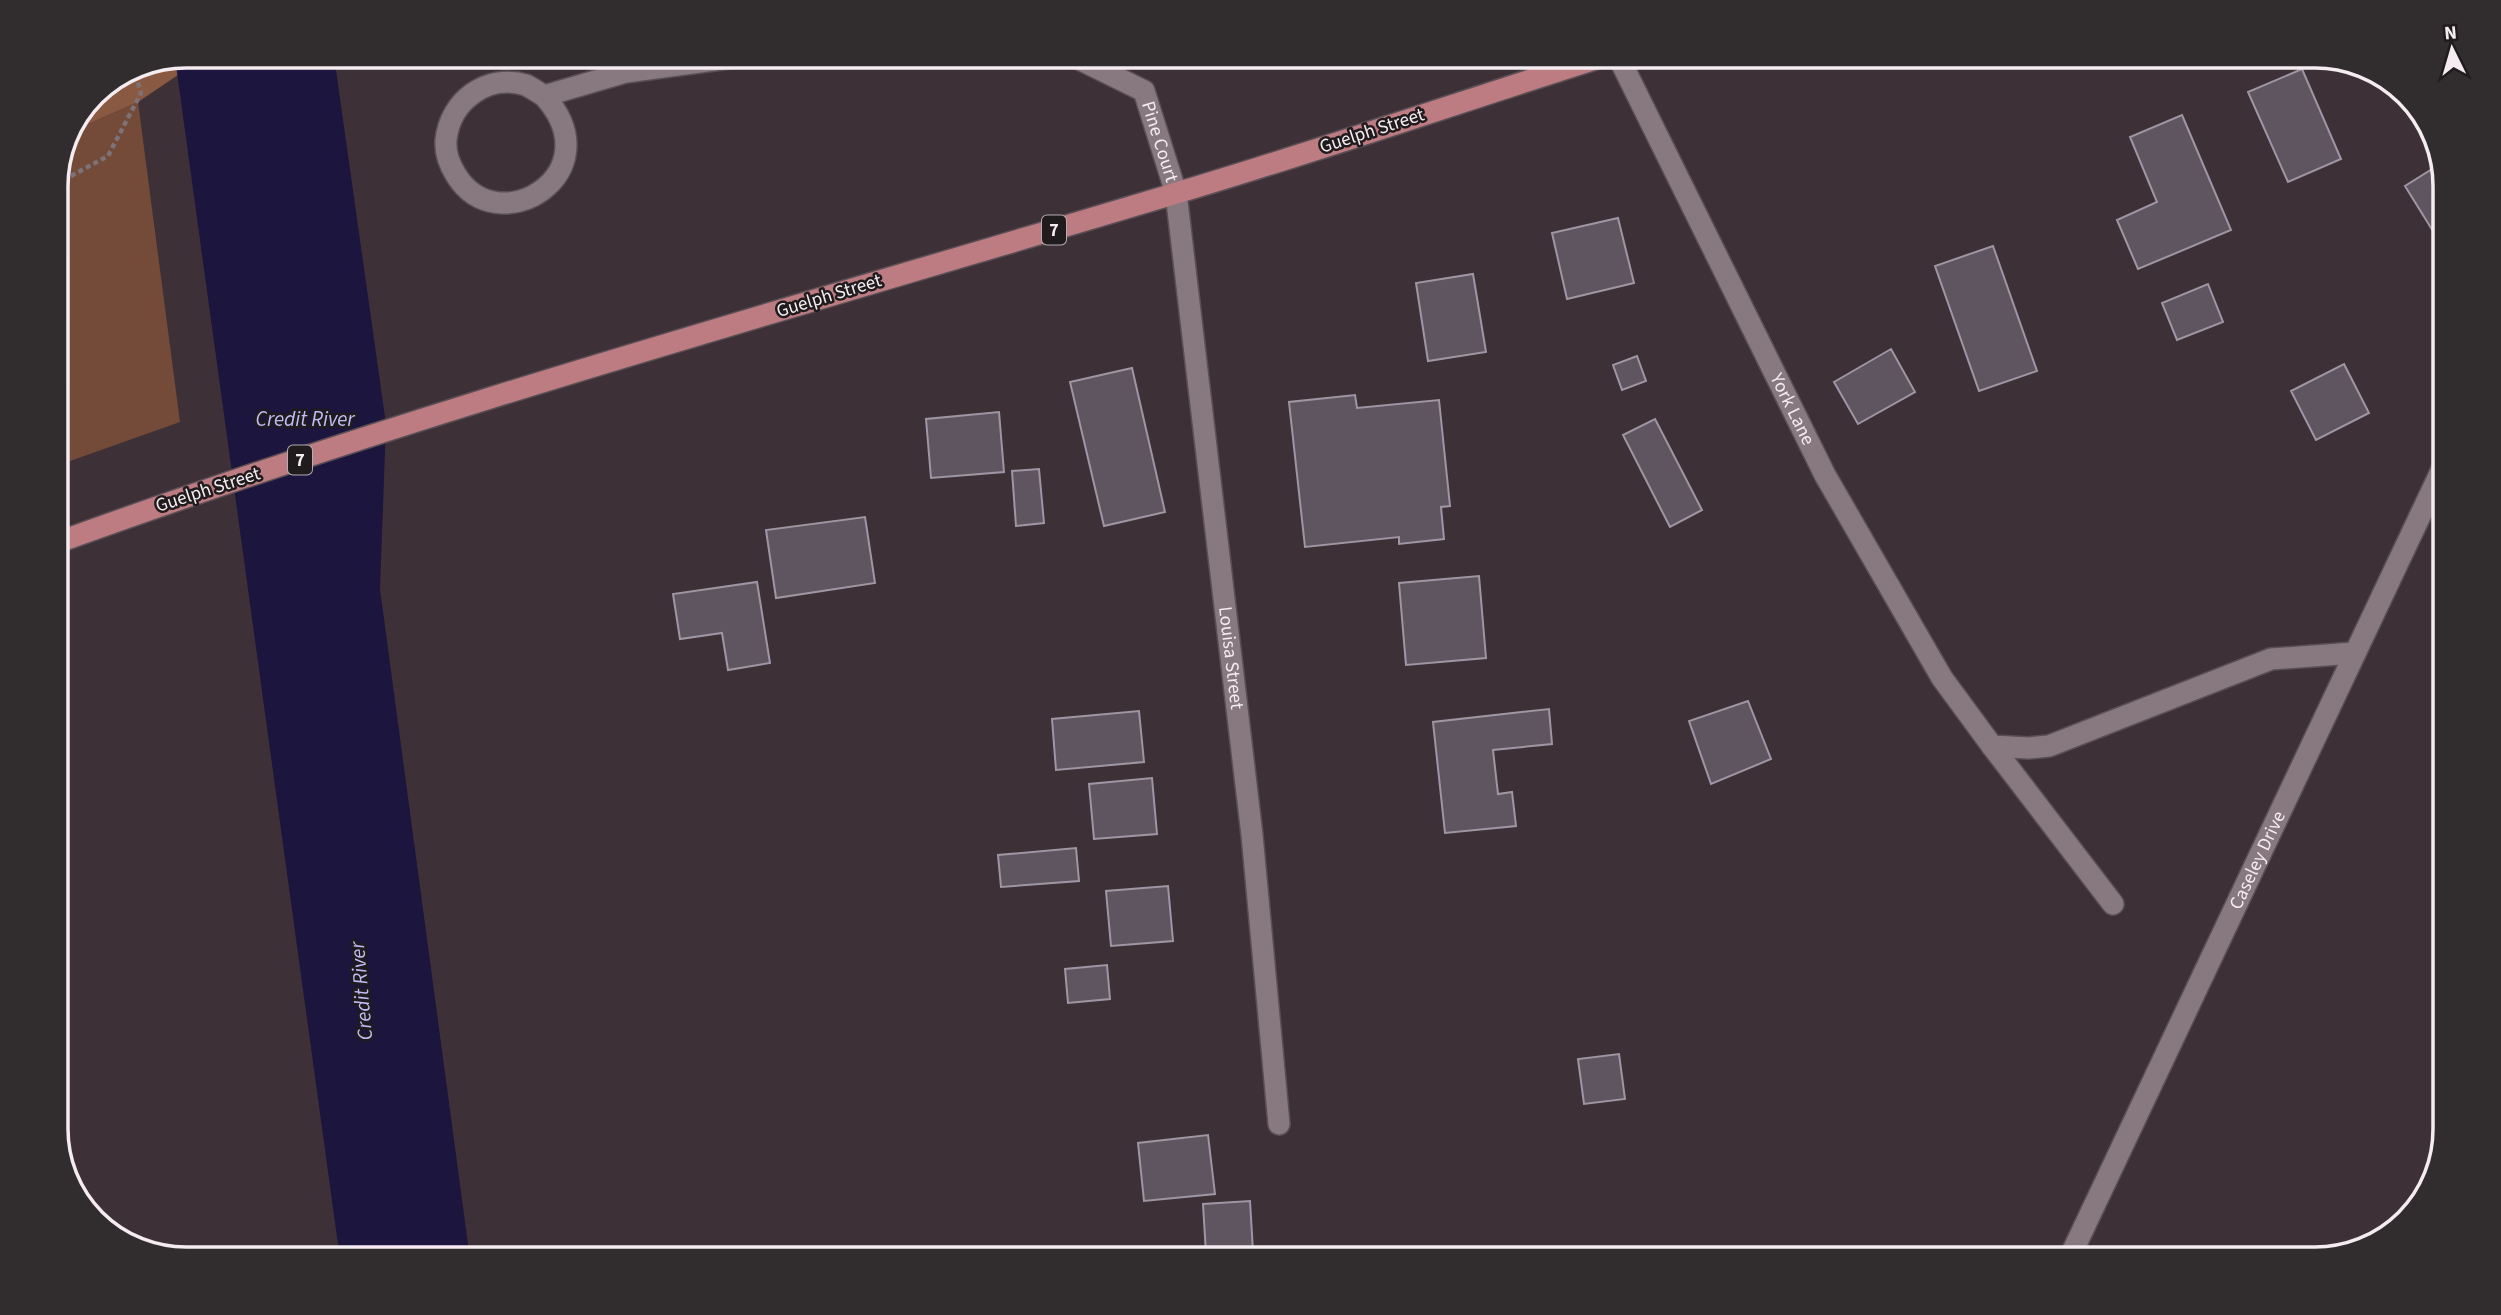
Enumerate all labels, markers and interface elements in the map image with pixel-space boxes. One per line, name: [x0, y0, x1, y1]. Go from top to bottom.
north arrow: [2417, 14, 2487, 84]
text: N: [2443, 20, 2458, 48]
street label: Pine Court: [1134, 98, 1185, 186]
street label: Guelph Street: [1316, 101, 1428, 161]
road number: 7: [1042, 215, 1066, 244]
street label: Guelph Street: [773, 267, 885, 325]
street label: York Lane: [1763, 368, 1822, 450]
water label: Credit River: [255, 404, 355, 434]
road number: 7: [288, 446, 312, 474]
street label: Guelph Street: [152, 460, 264, 520]
street label: Louisa Street: [1212, 605, 1251, 711]
street label: Caseley Drive: [2222, 806, 2292, 914]
water label: Credit River: [342, 940, 380, 1042]

